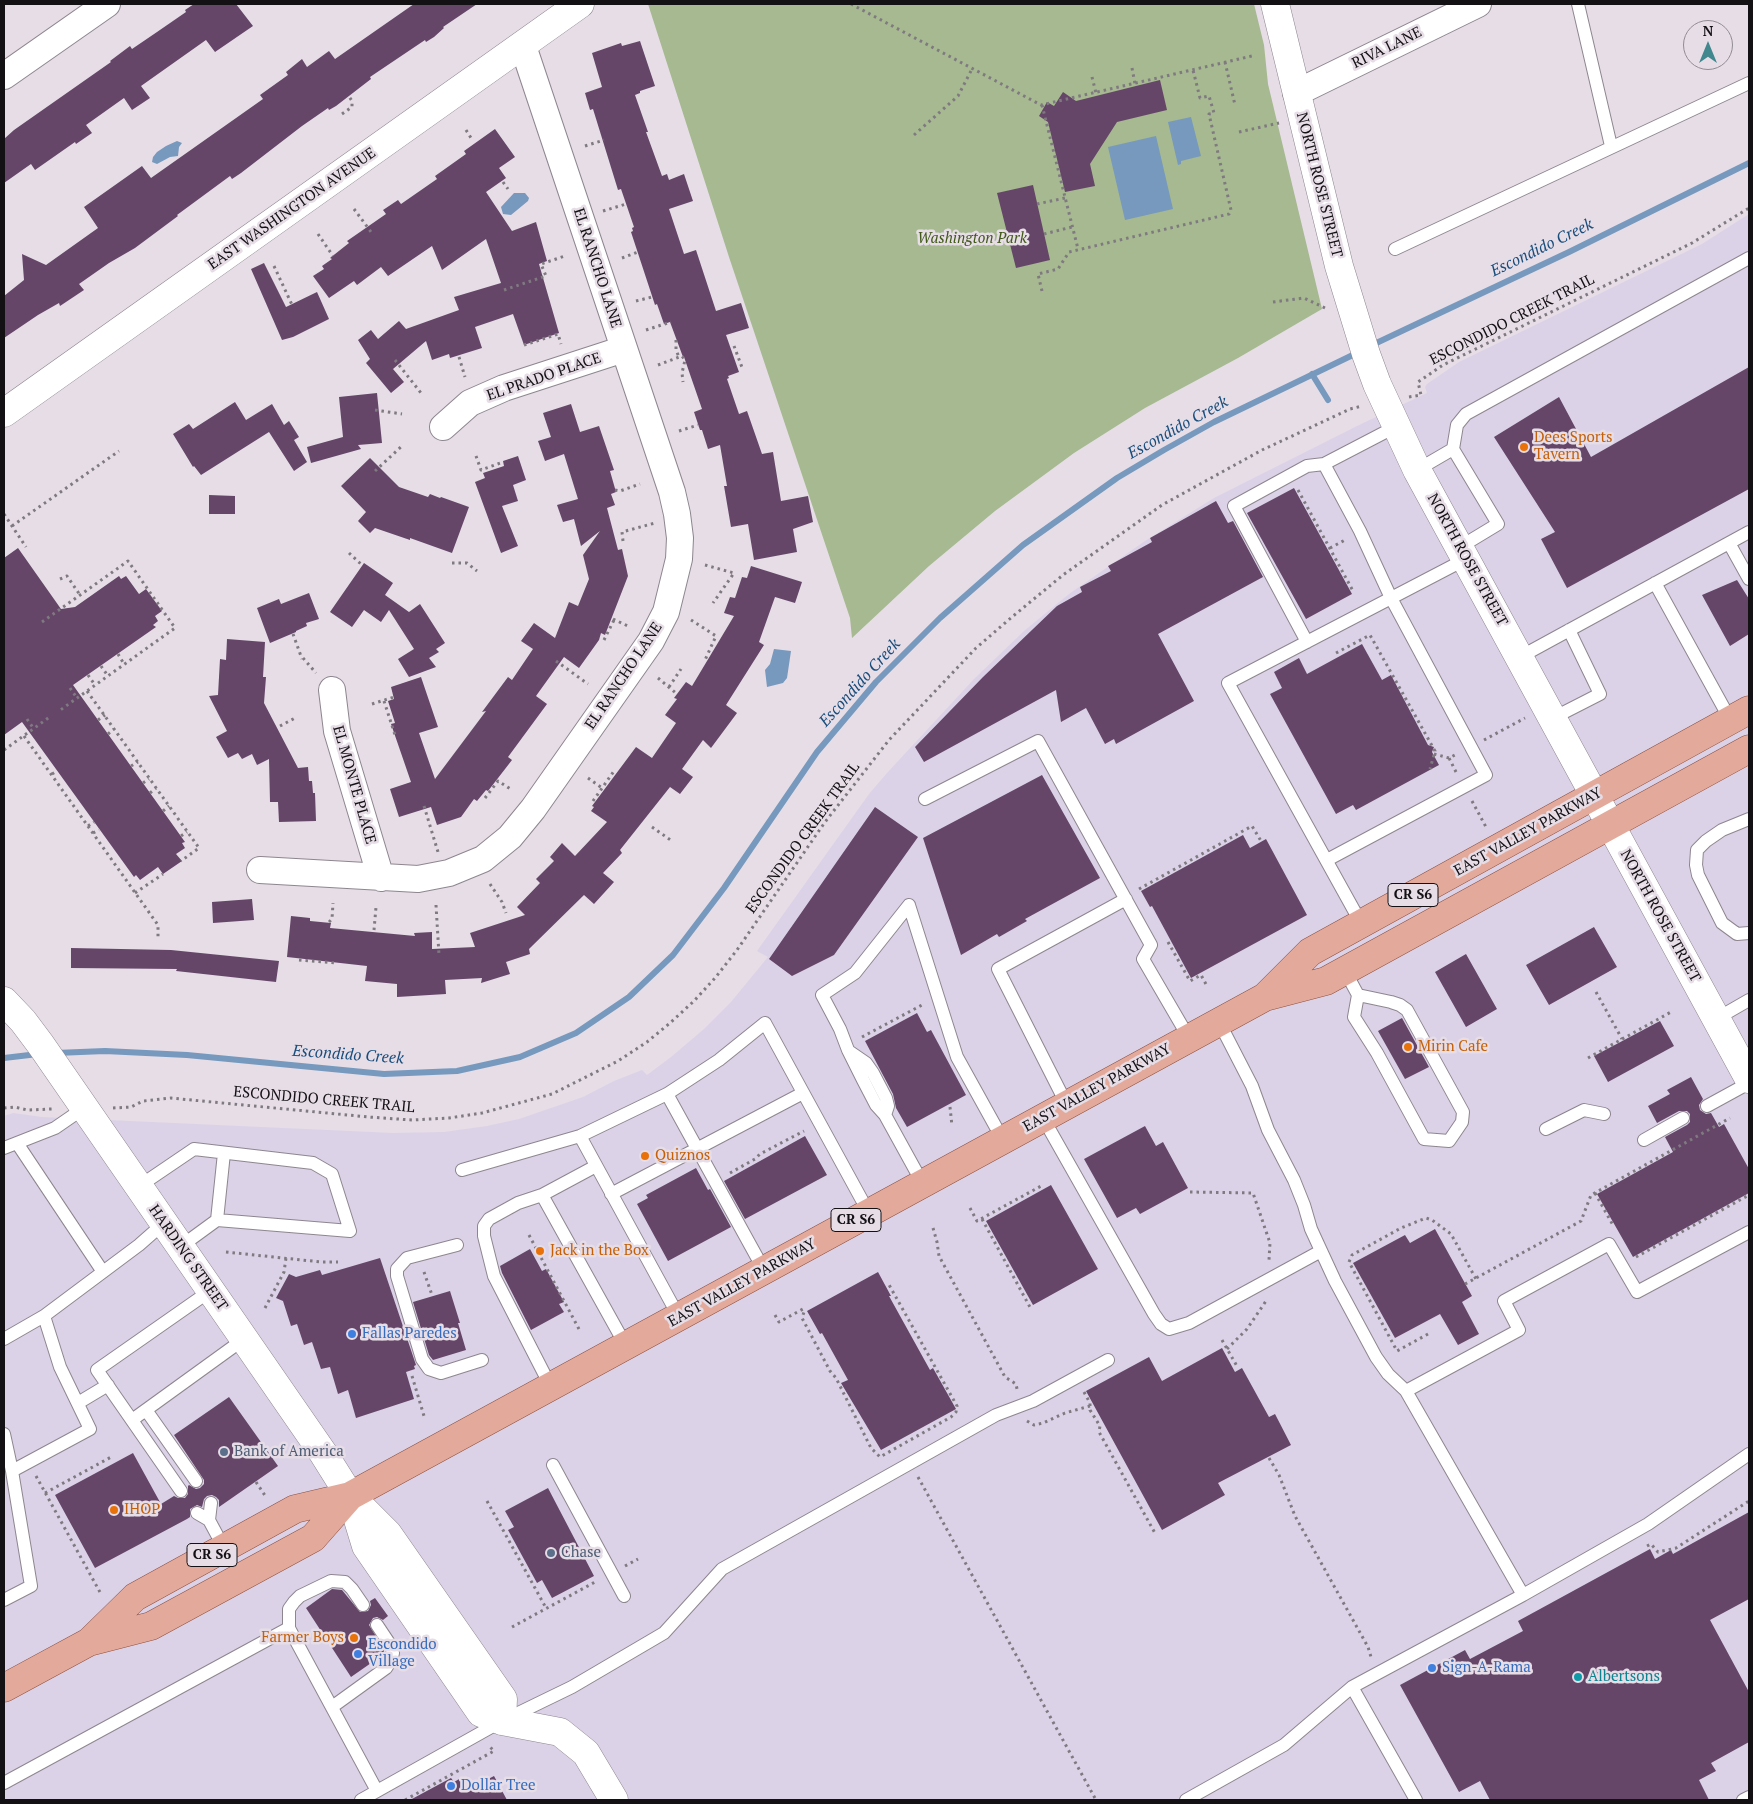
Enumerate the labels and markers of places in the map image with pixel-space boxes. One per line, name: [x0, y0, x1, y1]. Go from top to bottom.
place label: Dees Sports Tavern: [1534, 429, 1612, 464]
marker: Dees Sports Tavern: [1518, 441, 1530, 453]
place label: Mirin Cafe: [1418, 1038, 1488, 1056]
marker: Mirin Cafe: [1402, 1041, 1414, 1053]
place label: Quiznos: [655, 1147, 710, 1165]
marker: Quiznos: [639, 1150, 651, 1162]
place label: Jack in the Box: [550, 1242, 649, 1260]
marker: Jack in the Box: [534, 1245, 546, 1257]
place label: Fallas Paredes: [362, 1325, 457, 1343]
marker: Fallas Paredes: [346, 1328, 358, 1340]
place label: Bank of America: [234, 1443, 344, 1461]
marker: Bank of America: [218, 1446, 230, 1458]
place label: IHOP: [124, 1501, 160, 1519]
marker: IHOP: [108, 1504, 120, 1516]
place label: Chase: [561, 1544, 601, 1562]
marker: Chase: [545, 1547, 557, 1559]
place label: Farmer Boys: [261, 1629, 344, 1647]
marker: Farmer Boys: [348, 1632, 360, 1644]
place label: Escondido Village: [368, 1636, 437, 1671]
marker: Escondido Village: [352, 1648, 364, 1660]
place label: Sign-A-Rama: [1442, 1659, 1531, 1677]
marker: Sign-A-Rama: [1426, 1662, 1438, 1674]
place label: Albertsons: [1588, 1668, 1660, 1686]
marker: Albertsons: [1572, 1671, 1584, 1683]
place label: Dollar Tree: [461, 1777, 536, 1795]
marker: Dollar Tree: [445, 1780, 457, 1792]

